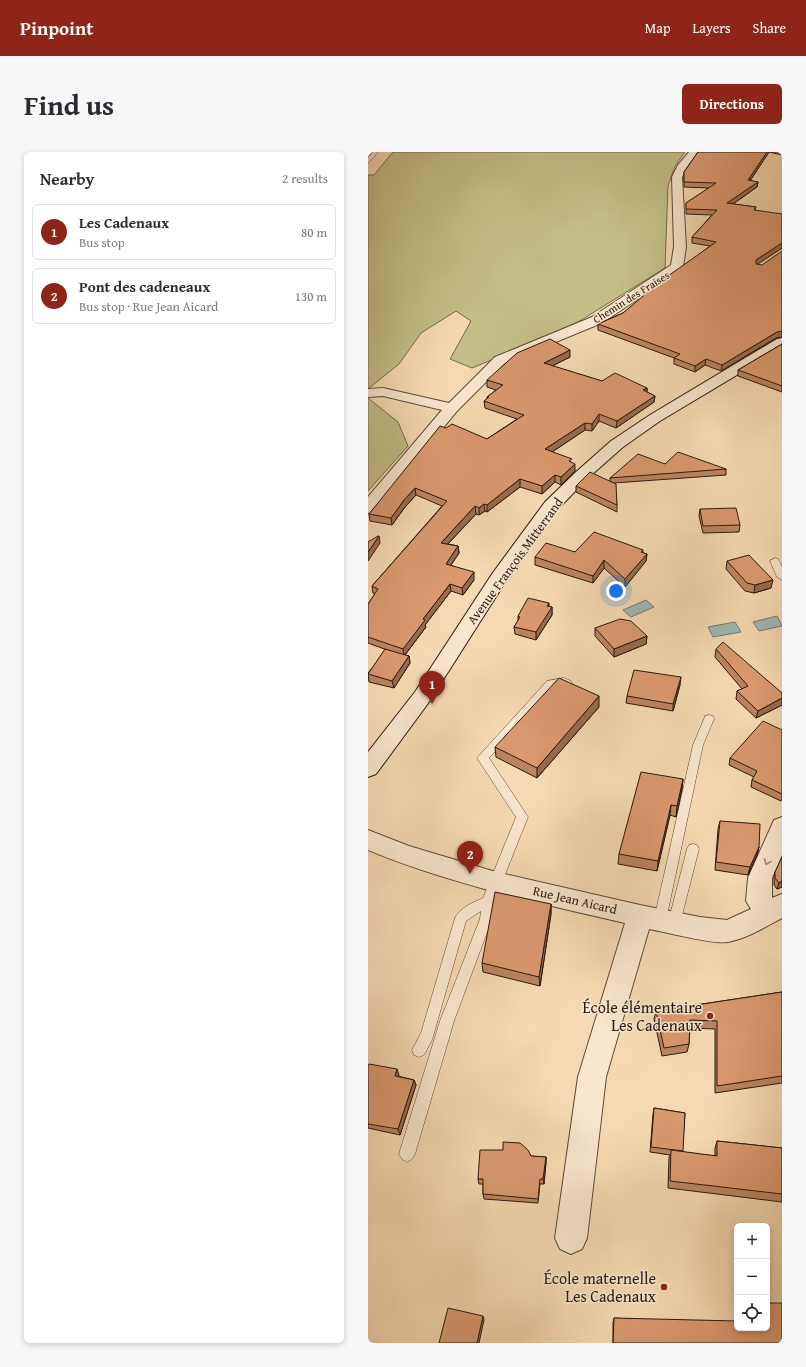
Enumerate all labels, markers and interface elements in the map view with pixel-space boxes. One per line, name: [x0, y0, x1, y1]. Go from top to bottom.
text: Pinpoint: [20, 14, 93, 42]
text: Map: [645, 18, 671, 38]
text: Layers: [693, 18, 731, 38]
text: Share: [753, 18, 786, 38]
text: Find us: [24, 84, 114, 125]
button: Directions: [682, 84, 782, 124]
text: Nearby: [40, 166, 94, 191]
text: 2 results: [282, 169, 328, 188]
text: Les Cadenaux: [79, 212, 169, 233]
text: 1: [51, 223, 57, 242]
text: 80 m: [301, 223, 327, 242]
text: Bus stop: [79, 233, 125, 252]
street label: Chemin des Fraises: [590, 267, 672, 327]
text: Pont des cadeneaux: [79, 276, 210, 297]
text: 2: [51, 287, 57, 306]
text: 130 m: [295, 287, 327, 306]
text: Bus stop · Rue Jean Aicard: [79, 297, 218, 316]
street label: Avenue François Mitterrand: [463, 494, 568, 628]
your location: [606, 581, 626, 601]
pin: 1: [419, 671, 445, 704]
pin: 2: [457, 841, 483, 874]
one-way arrow: [763, 859, 771, 866]
street label: Rue Jean Aicard: [531, 881, 619, 919]
place label: École élémentaire Les Cadenaux: [582, 995, 703, 1037]
marker: École élémentaire Les Cadenaux: [705, 1011, 715, 1021]
map controls: [734, 1223, 770, 1331]
button: +: [734, 1223, 770, 1259]
button: −: [734, 1259, 770, 1295]
place label: École maternelle Les Cadenaux: [544, 1266, 657, 1308]
marker: École maternelle Les Cadenaux: [659, 1282, 669, 1292]
button: locate: [734, 1295, 770, 1331]

